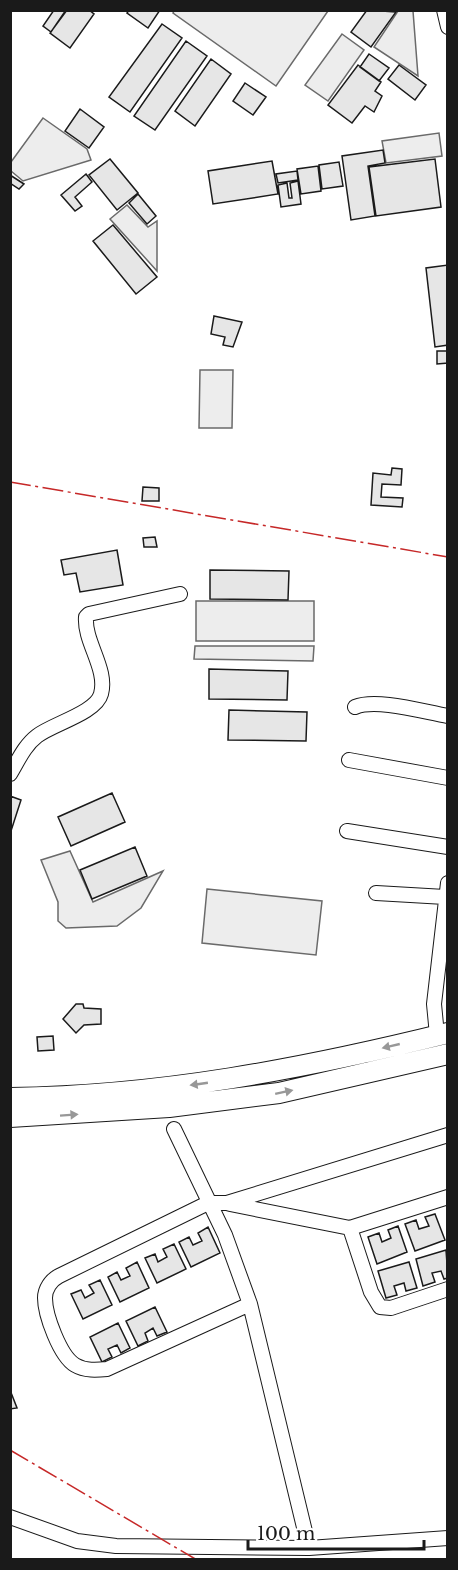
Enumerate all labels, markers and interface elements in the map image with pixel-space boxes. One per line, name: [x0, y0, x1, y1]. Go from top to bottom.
one-way arrow: [381, 1042, 400, 1051]
one-way arrow: [190, 1079, 209, 1088]
one-way arrow: [274, 1087, 293, 1096]
one-way arrow: [59, 1110, 78, 1119]
scale bar: [248, 1513, 424, 1551]
text: 100 m: [257, 1523, 315, 1545]

